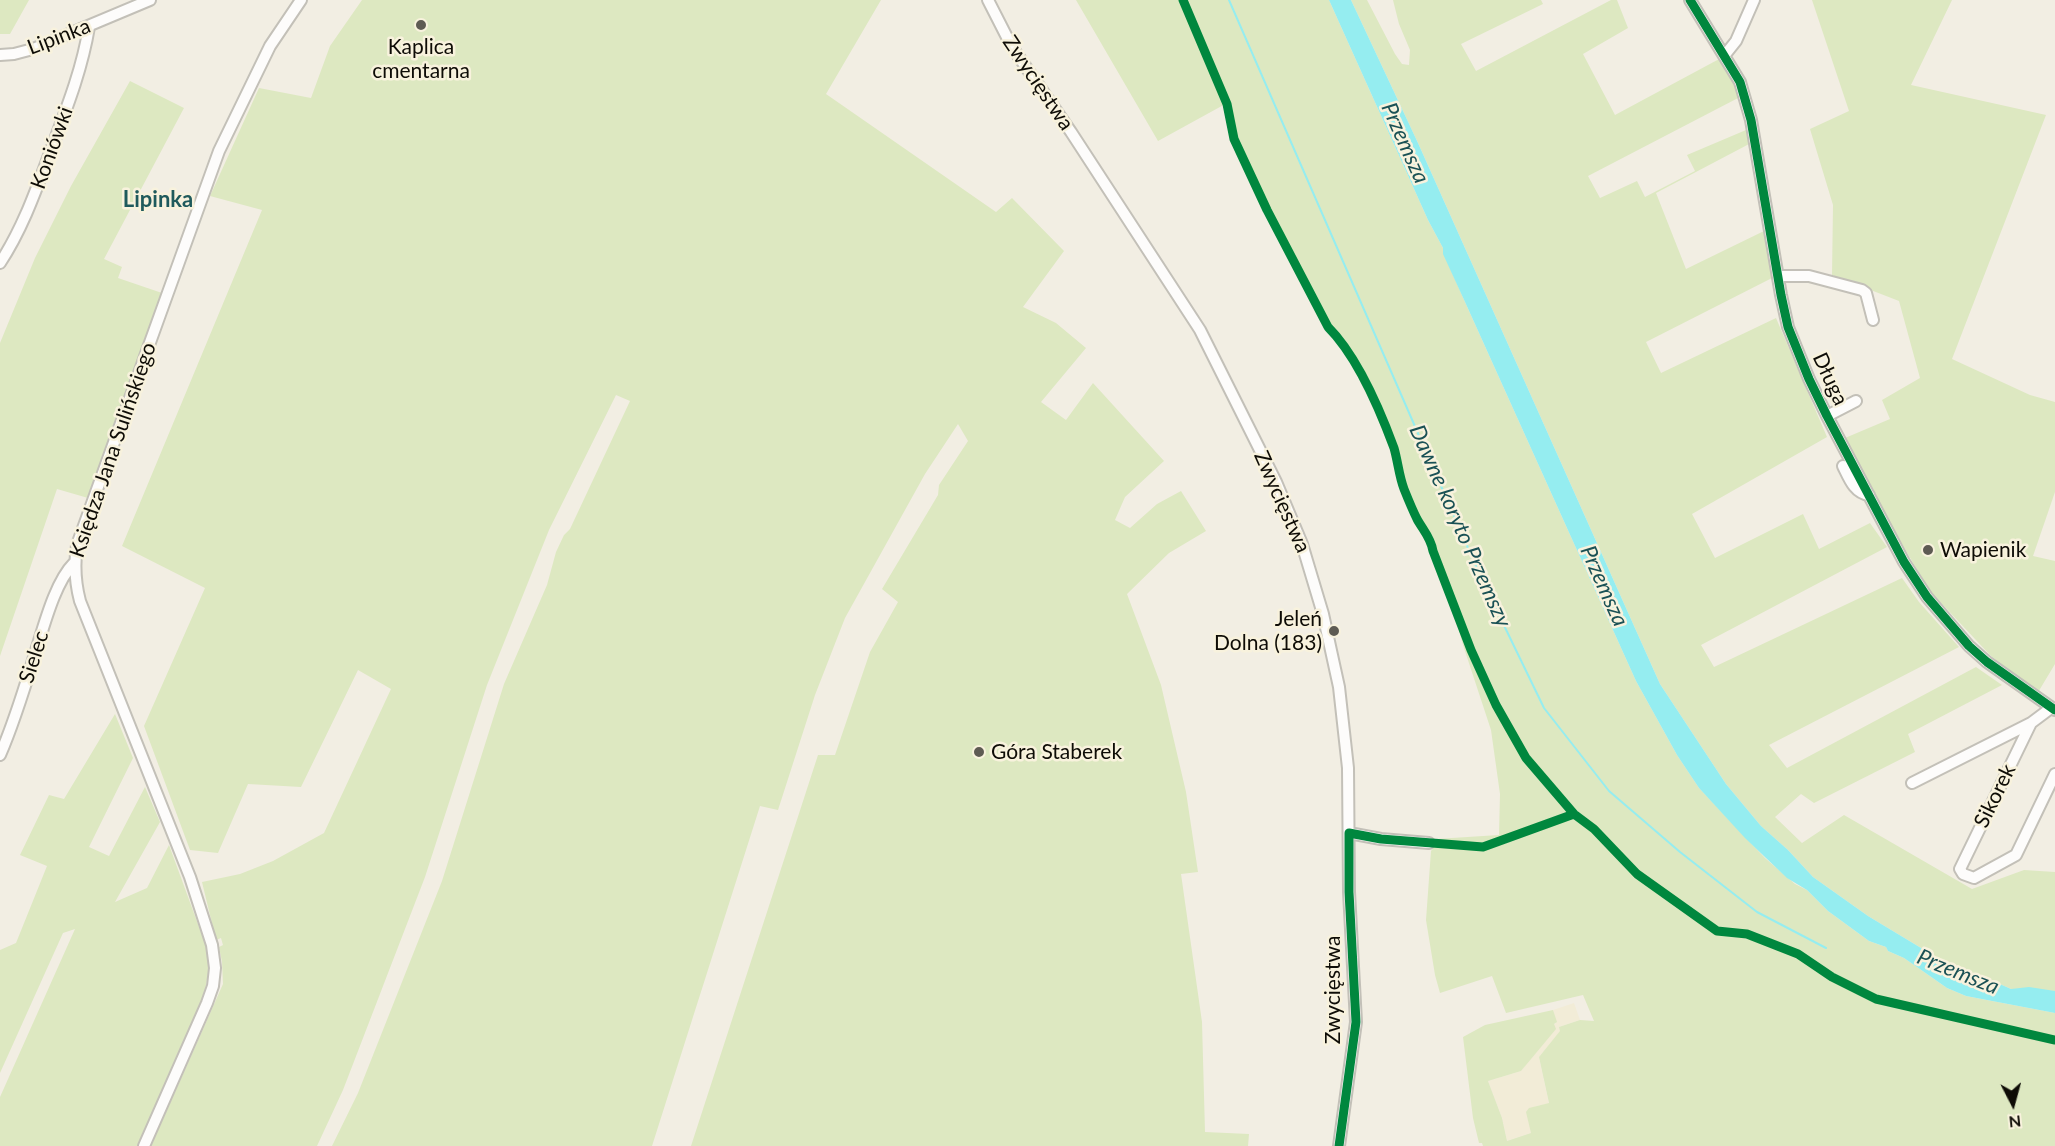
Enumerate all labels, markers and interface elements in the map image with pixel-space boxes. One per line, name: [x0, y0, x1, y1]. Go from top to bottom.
street label: Lipinka: [24, 14, 94, 60]
marker: Kaplica cmentarna: [414, 18, 428, 32]
street label: Zwycięstwa: [997, 31, 1079, 135]
place label: Kaplica cmentarna: [372, 34, 470, 84]
water label: Przemsza: [1375, 98, 1435, 188]
street label: Koniówki: [25, 103, 79, 193]
district label: Lipinka: [123, 187, 193, 213]
street label: Księdza Jana Sulińskiego: [64, 339, 162, 561]
street label: Długa: [1807, 349, 1853, 409]
water label: Dawne koryto Przemszy: [1403, 421, 1517, 631]
street label: Zwycięstwa: [1248, 447, 1316, 557]
place label: Wapienik: [1940, 537, 2026, 563]
water label: Przemsza: [1574, 541, 1634, 631]
marker: Wapienik: [1921, 543, 1935, 557]
place label: Jeleń Dolna (183): [1214, 606, 1322, 656]
marker: Jeleń Dolna (183): [1327, 624, 1341, 638]
street label: Sielec: [14, 628, 54, 686]
place label: Góra Staberek: [991, 739, 1122, 765]
marker: Góra Staberek: [972, 745, 986, 759]
street label: Sikorek: [1969, 760, 2021, 832]
street label: Zwycięstwa: [1320, 936, 1346, 1044]
water label: Przemsza: [1913, 944, 2003, 1000]
north arrow: [1983, 1074, 2043, 1134]
text: N: [2008, 1112, 2022, 1132]

